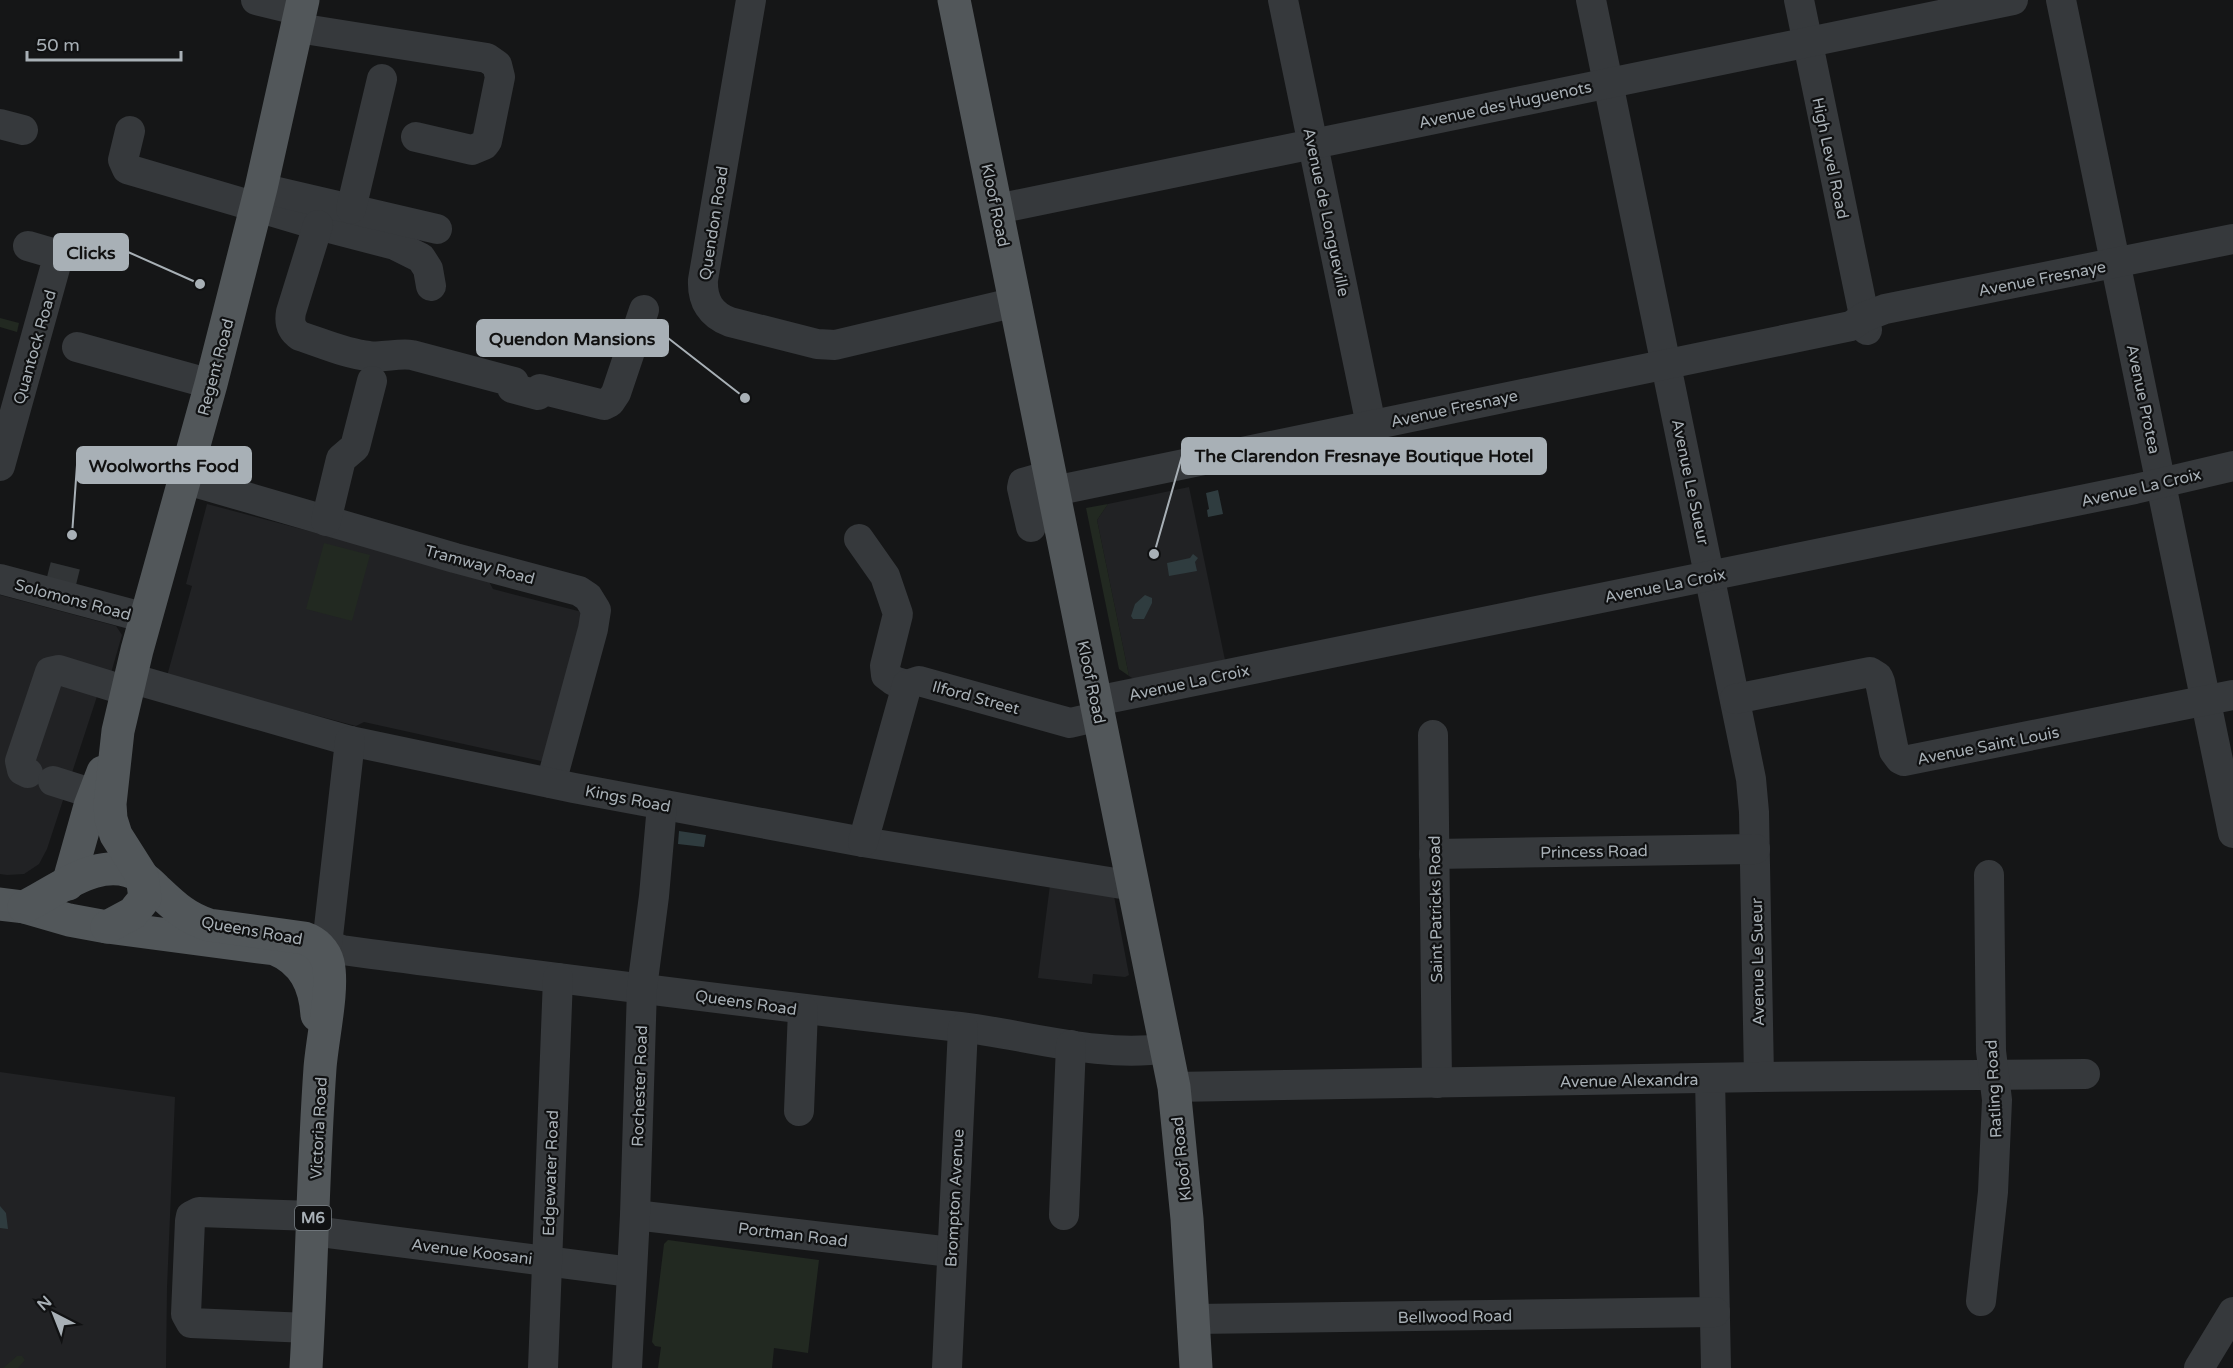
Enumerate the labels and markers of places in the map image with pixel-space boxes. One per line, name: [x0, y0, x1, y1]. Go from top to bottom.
callout: Clicks: [54, 234, 128, 270]
callout: Quendon Mansions: [477, 320, 668, 356]
callout: The Clarendon Fresnaye Boutique Hotel: [1182, 438, 1546, 474]
callout: Woolworths Food: [77, 447, 251, 483]

